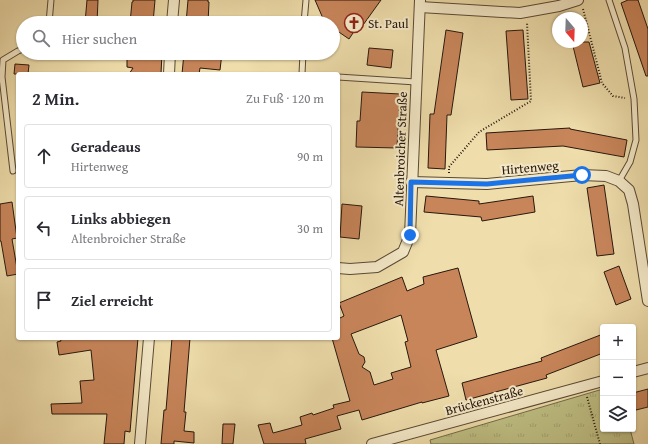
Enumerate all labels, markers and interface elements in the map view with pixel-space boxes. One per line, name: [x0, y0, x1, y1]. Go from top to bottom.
church icon: St. Paul: [343, 12, 365, 34]
north arrow: [552, 12, 588, 48]
place label: St. Paul: [368, 14, 409, 33]
search box: [16, 16, 340, 60]
icon: search: [30, 27, 52, 49]
text: Hier suchen: [62, 28, 137, 49]
text: 2 Min.: [32, 86, 79, 111]
text: Zu Fuß · 120 m: [246, 89, 324, 108]
street label: Altenbroicher Straße: [389, 91, 412, 207]
text: Geradeaus: [71, 136, 141, 157]
icon: ahead: [33, 145, 55, 167]
text: 90 m: [297, 147, 323, 166]
street label: Hirtenweg: [501, 155, 560, 179]
text: Hirtenweg: [71, 157, 128, 176]
route start: [573, 166, 591, 184]
text: Links abbiegen: [71, 208, 171, 229]
icon: left: [33, 217, 55, 239]
text: 30 m: [297, 219, 323, 238]
route end: [401, 226, 419, 244]
text: Altenbroicher Straße: [71, 229, 186, 248]
icon: arrive: [33, 289, 55, 311]
text: Ziel erreicht: [71, 290, 153, 311]
map controls: [600, 324, 636, 432]
button: +: [600, 324, 636, 360]
button: −: [600, 360, 636, 396]
street label: Brückenstraße: [443, 381, 525, 420]
button: layers: [600, 396, 636, 432]

